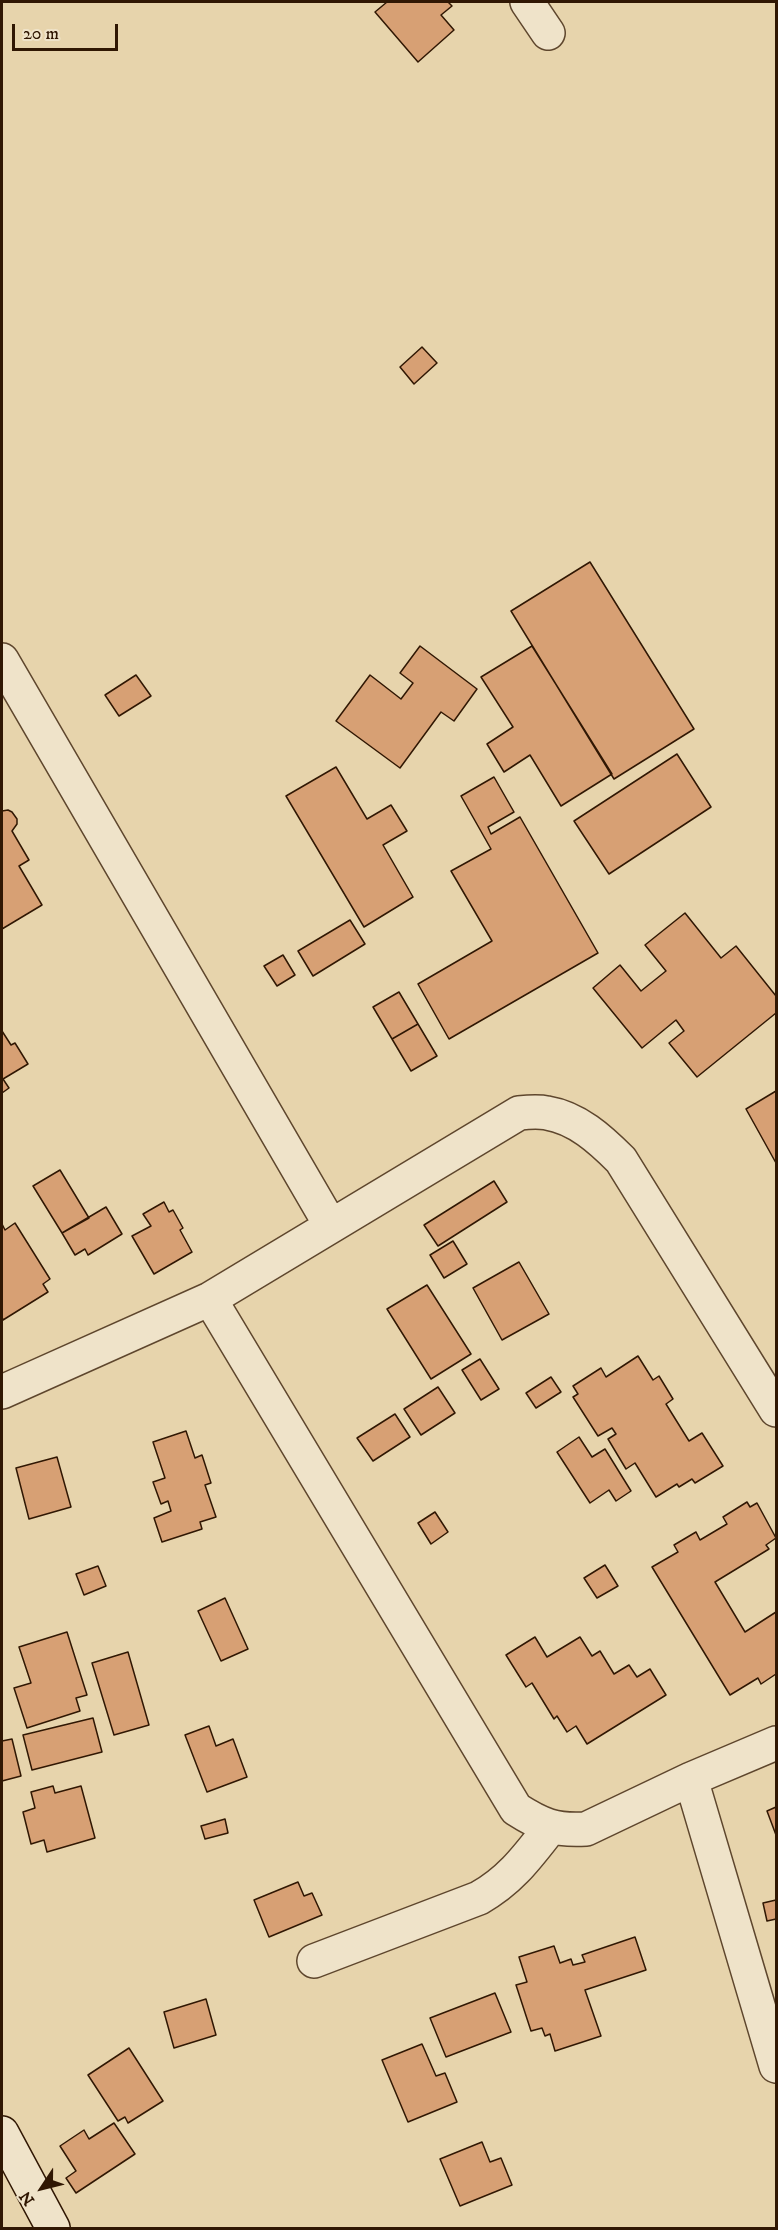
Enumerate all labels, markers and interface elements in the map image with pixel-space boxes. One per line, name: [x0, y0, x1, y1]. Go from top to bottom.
scale bar: [15, 12, 122, 50]
text: 20 m: [23, 23, 59, 45]
north arrow: [12, 2158, 72, 2218]
text: N: [15, 2187, 39, 2209]

